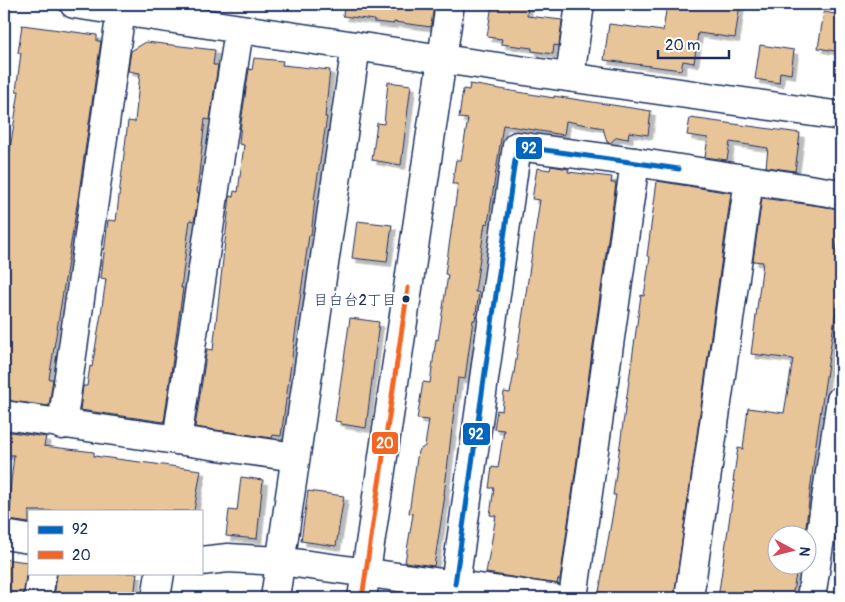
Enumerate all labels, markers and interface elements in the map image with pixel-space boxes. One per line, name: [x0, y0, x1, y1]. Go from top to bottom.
scale bar: [658, 28, 729, 60]
text: 20 m: [665, 36, 700, 55]
line badge: 92: [515, 136, 543, 160]
text: 92: [521, 140, 537, 157]
place label: 目白台2丁目: [314, 291, 397, 310]
marker: 目白台2丁目: [401, 294, 411, 304]
line badge: 92: [462, 422, 491, 446]
text: 92: [468, 426, 484, 443]
line badge: 20: [371, 431, 399, 455]
text: 20: [376, 435, 394, 452]
legend: [28, 510, 202, 574]
text: 92: [72, 520, 88, 539]
north arrow: [768, 524, 818, 574]
text: 20: [72, 546, 91, 565]
text: N: [795, 546, 813, 557]

